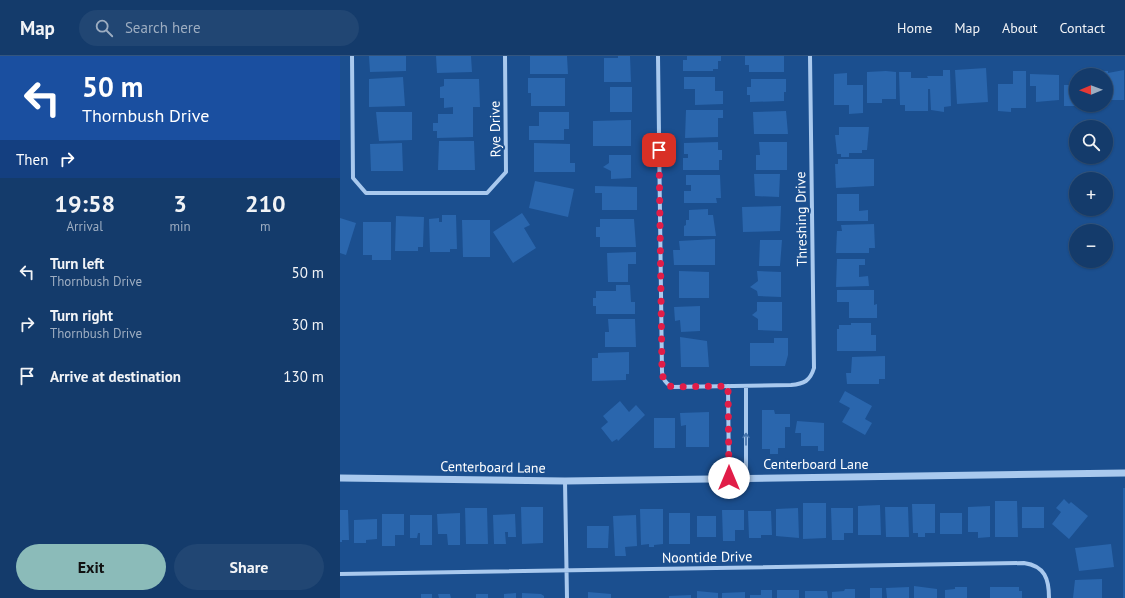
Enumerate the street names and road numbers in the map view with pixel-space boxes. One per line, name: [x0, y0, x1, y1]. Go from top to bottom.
street label: Rye Drive: [486, 101, 504, 157]
street label: Threshing Drive: [791, 171, 811, 267]
street label: Centerboard Lane: [763, 455, 869, 473]
street label: Centerboard Lane: [440, 457, 546, 477]
street label: Noontide Drive: [662, 547, 752, 567]

